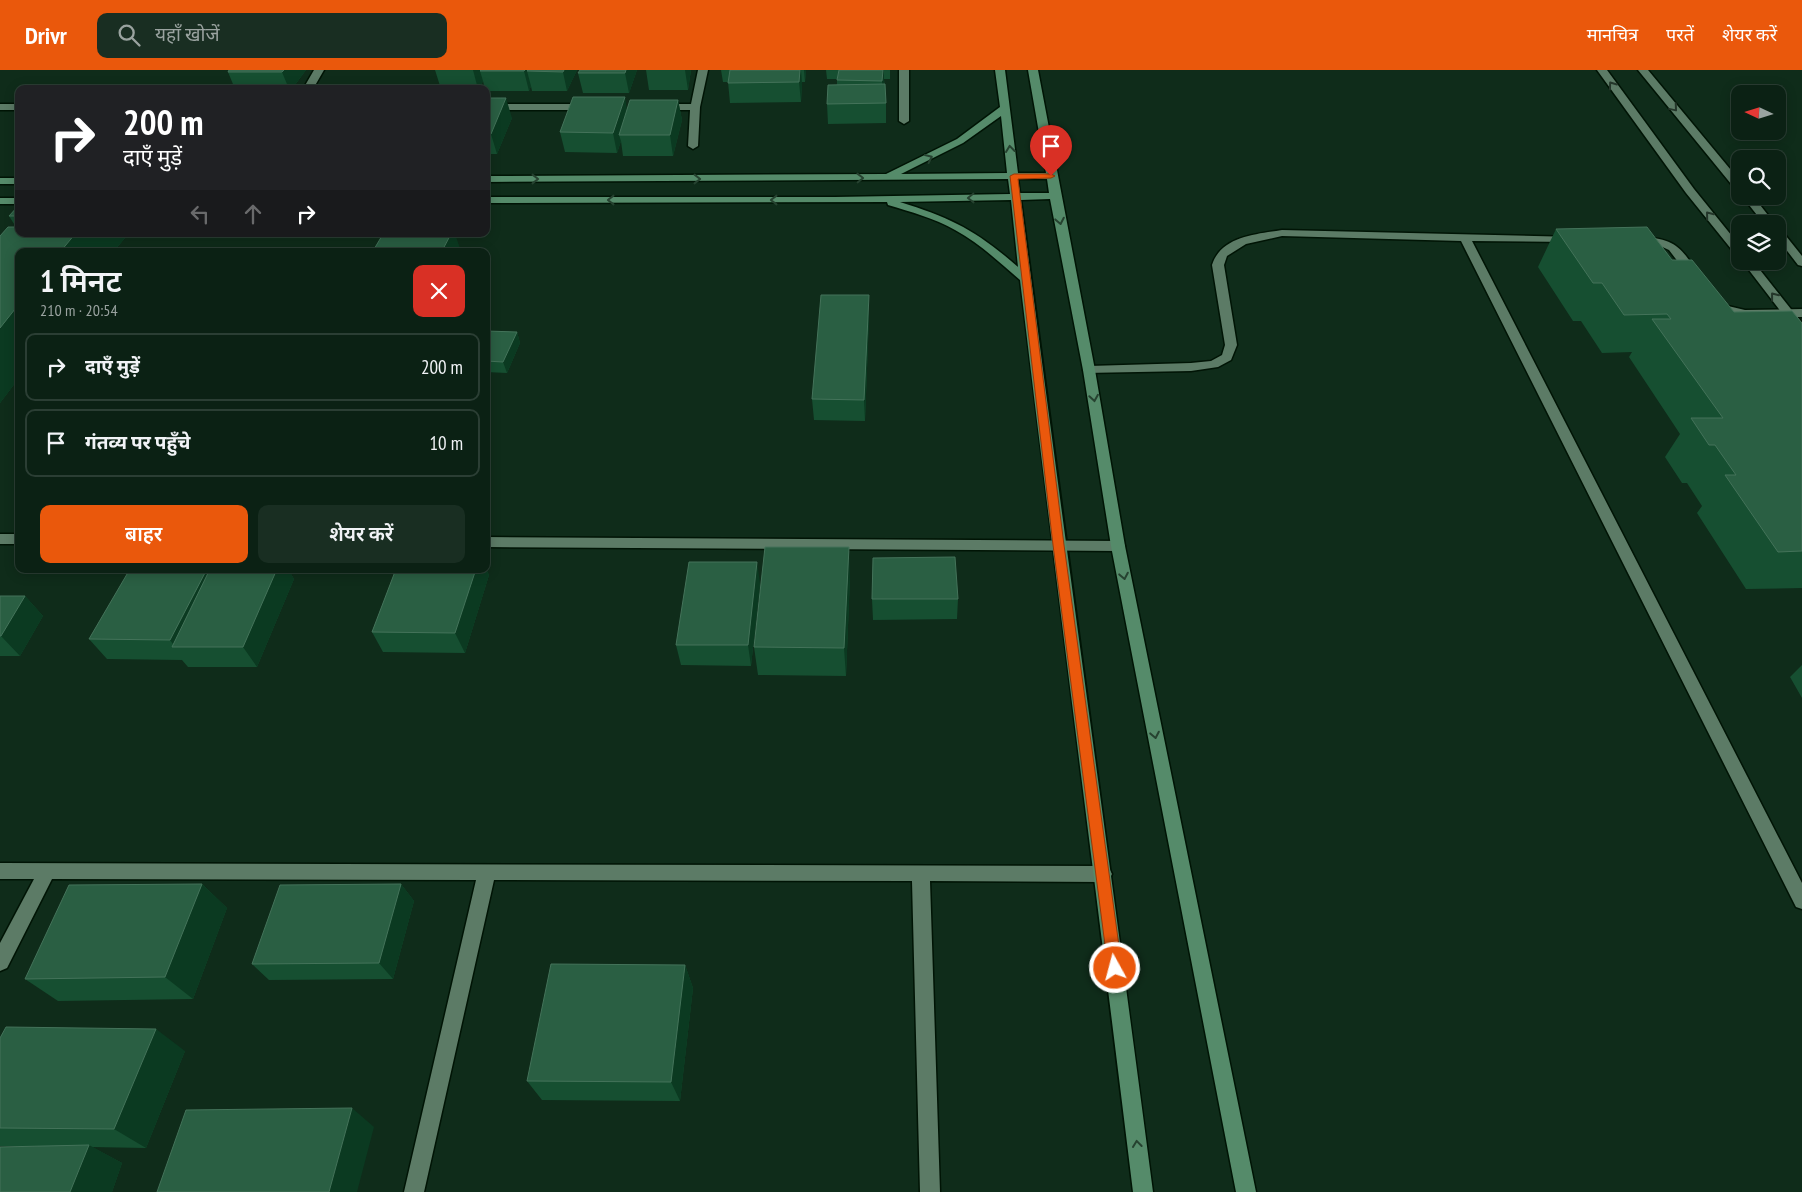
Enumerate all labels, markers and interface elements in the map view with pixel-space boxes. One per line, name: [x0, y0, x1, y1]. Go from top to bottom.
search box: [97, 13, 447, 58]
text: Drivr: [25, 20, 67, 51]
icon: search: [115, 21, 143, 49]
text: यहाँ खोजें: [155, 22, 220, 46]
text: मानचित्र: [1587, 23, 1638, 46]
text: परतें: [1666, 23, 1694, 46]
text: शेयर करें: [1722, 23, 1777, 46]
one-way arrow: [1609, 81, 1618, 90]
north arrow: [1731, 85, 1786, 140]
map controls: [1731, 85, 1786, 270]
text: 200 m: [123, 99, 204, 145]
one-way arrow: [1668, 102, 1677, 111]
icon: right: [40, 105, 105, 170]
pin: [1030, 125, 1072, 176]
icon: arrive: [1037, 132, 1065, 160]
text: दाएँ मुड़ें: [123, 143, 182, 171]
one-way arrow: [1005, 145, 1016, 153]
button: search: [1731, 150, 1786, 205]
one-way arrow: [924, 153, 933, 164]
one-way arrow: [856, 173, 864, 183]
one-way arrow: [532, 174, 539, 184]
one-way arrow: [694, 174, 702, 184]
one-way arrow: [967, 192, 975, 203]
one-way arrow: [607, 195, 614, 205]
one-way arrow: [769, 195, 777, 205]
icon: left: [186, 200, 214, 228]
icon: ahead: [239, 200, 267, 228]
icon: right: [292, 200, 320, 228]
one-way arrow: [1707, 212, 1715, 221]
button: layers: [1731, 215, 1786, 270]
one-way arrow: [1054, 217, 1065, 226]
text: 1 मिनट: [40, 261, 121, 300]
button: close: [413, 265, 465, 317]
one-way arrow: [1772, 293, 1780, 302]
text: 210 m · 20:54: [40, 300, 118, 320]
icon: right: [42, 353, 70, 381]
text: दाएँ मुड़ें: [85, 354, 140, 378]
text: 200 m: [421, 355, 463, 379]
one-way arrow: [1088, 394, 1099, 402]
icon: arrive: [42, 429, 70, 457]
text: गंतव्य पर पहुँचे: [85, 430, 190, 454]
text: 10 m: [430, 431, 463, 455]
button: बाहर: [40, 505, 248, 563]
button: शेयर करें: [258, 505, 465, 563]
one-way arrow: [1118, 571, 1128, 580]
one-way arrow: [1149, 731, 1160, 739]
position arrow: [1088, 941, 1140, 993]
one-way arrow: [1132, 1139, 1143, 1147]

